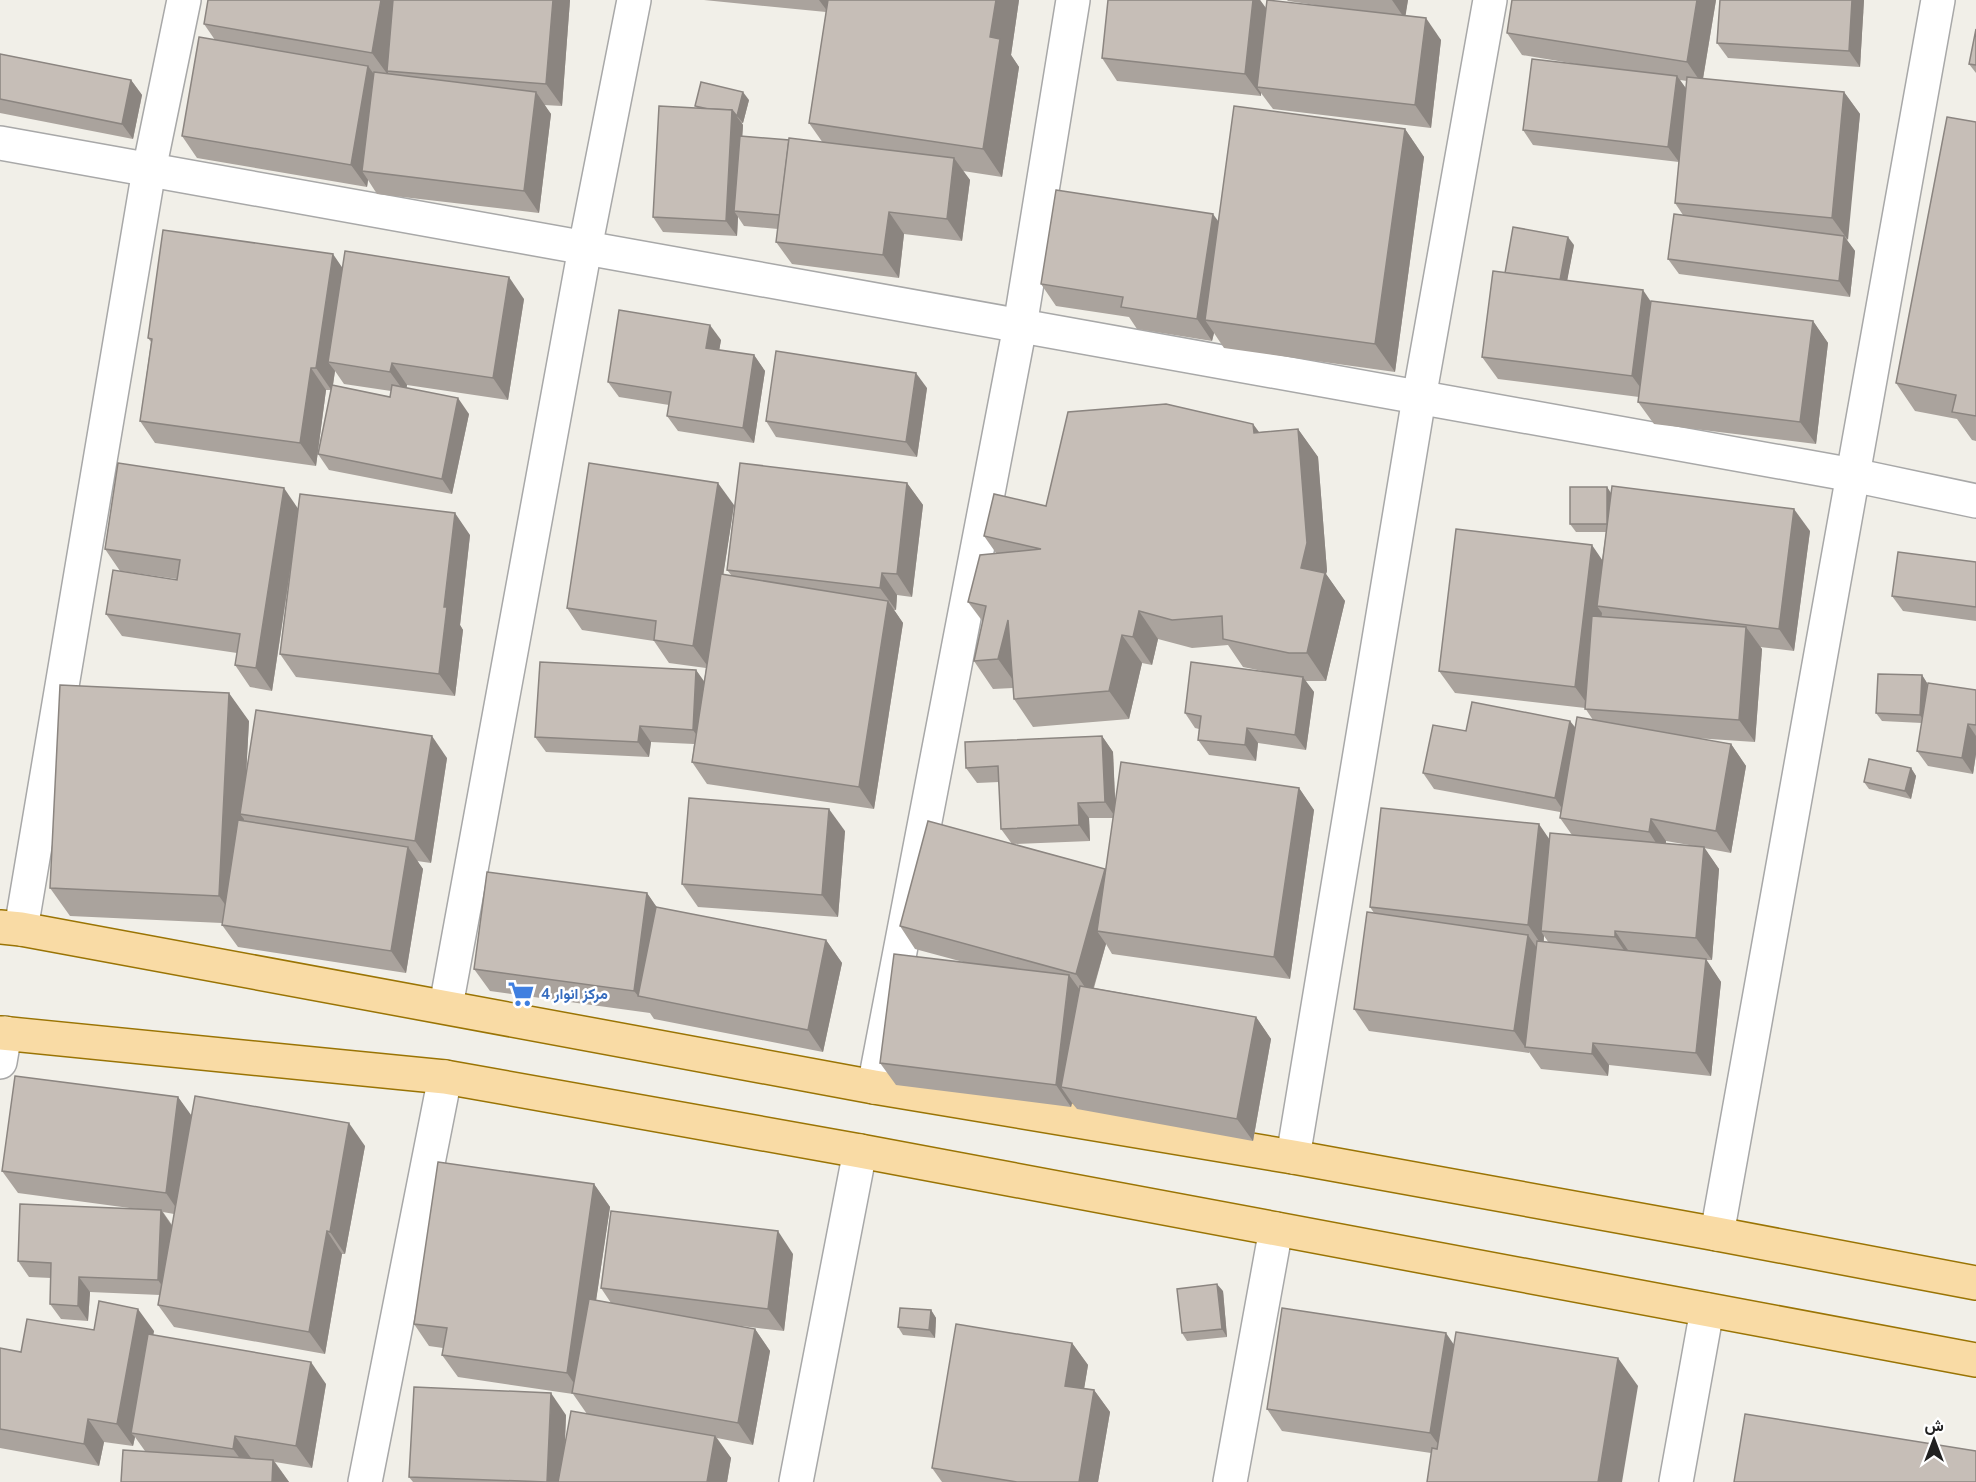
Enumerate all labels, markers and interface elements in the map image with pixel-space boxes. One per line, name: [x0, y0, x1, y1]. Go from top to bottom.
supermarket icon: مركز انوار 4: [506, 979, 536, 1009]
place label: مركز انوار 4: [541, 984, 608, 1004]
north arrow: [1904, 1410, 1964, 1470]
text: ش: [1924, 1415, 1944, 1437]

